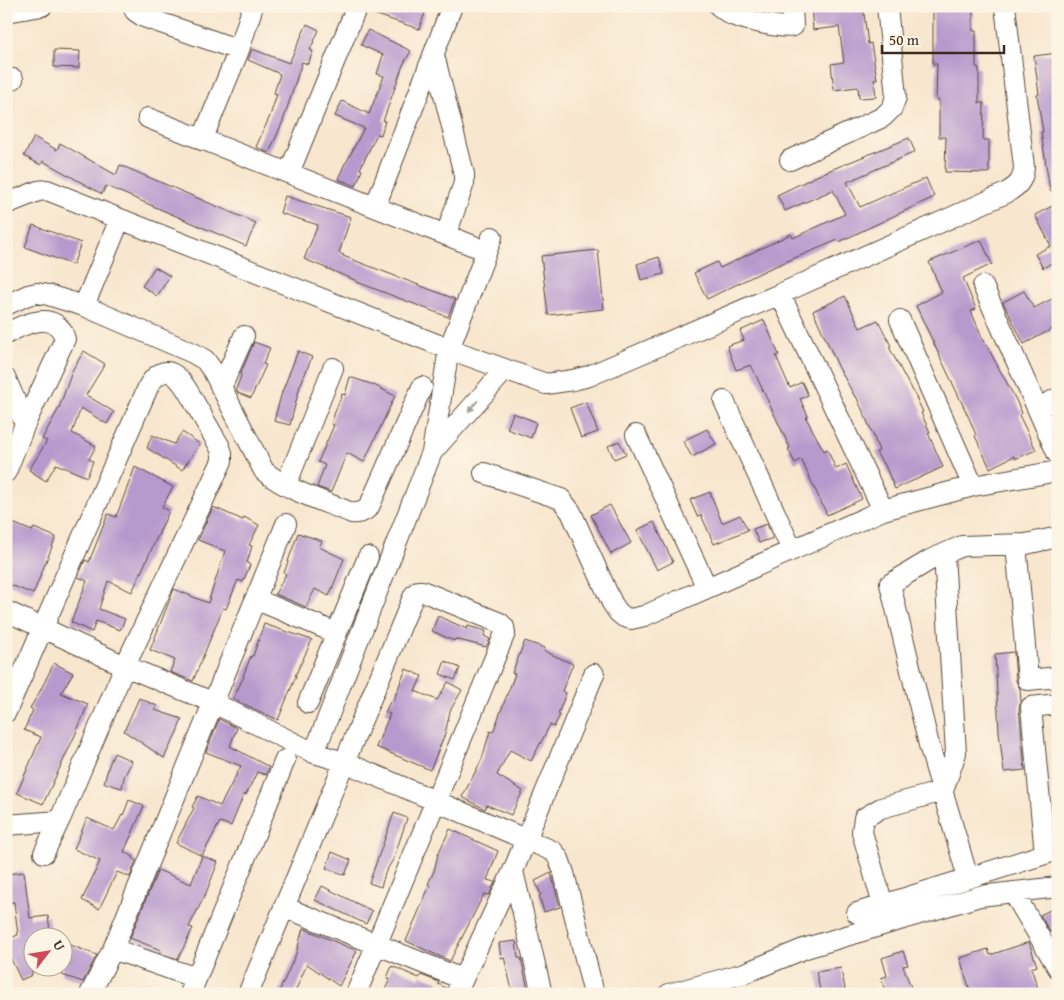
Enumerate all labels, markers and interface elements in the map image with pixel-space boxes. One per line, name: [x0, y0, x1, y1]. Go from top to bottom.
scale bar: [882, 22, 1004, 54]
text: 50 m: [889, 29, 920, 50]
one-way arrow: [467, 400, 479, 412]
north arrow: [22, 928, 72, 978]
text: U: [48, 936, 70, 955]

